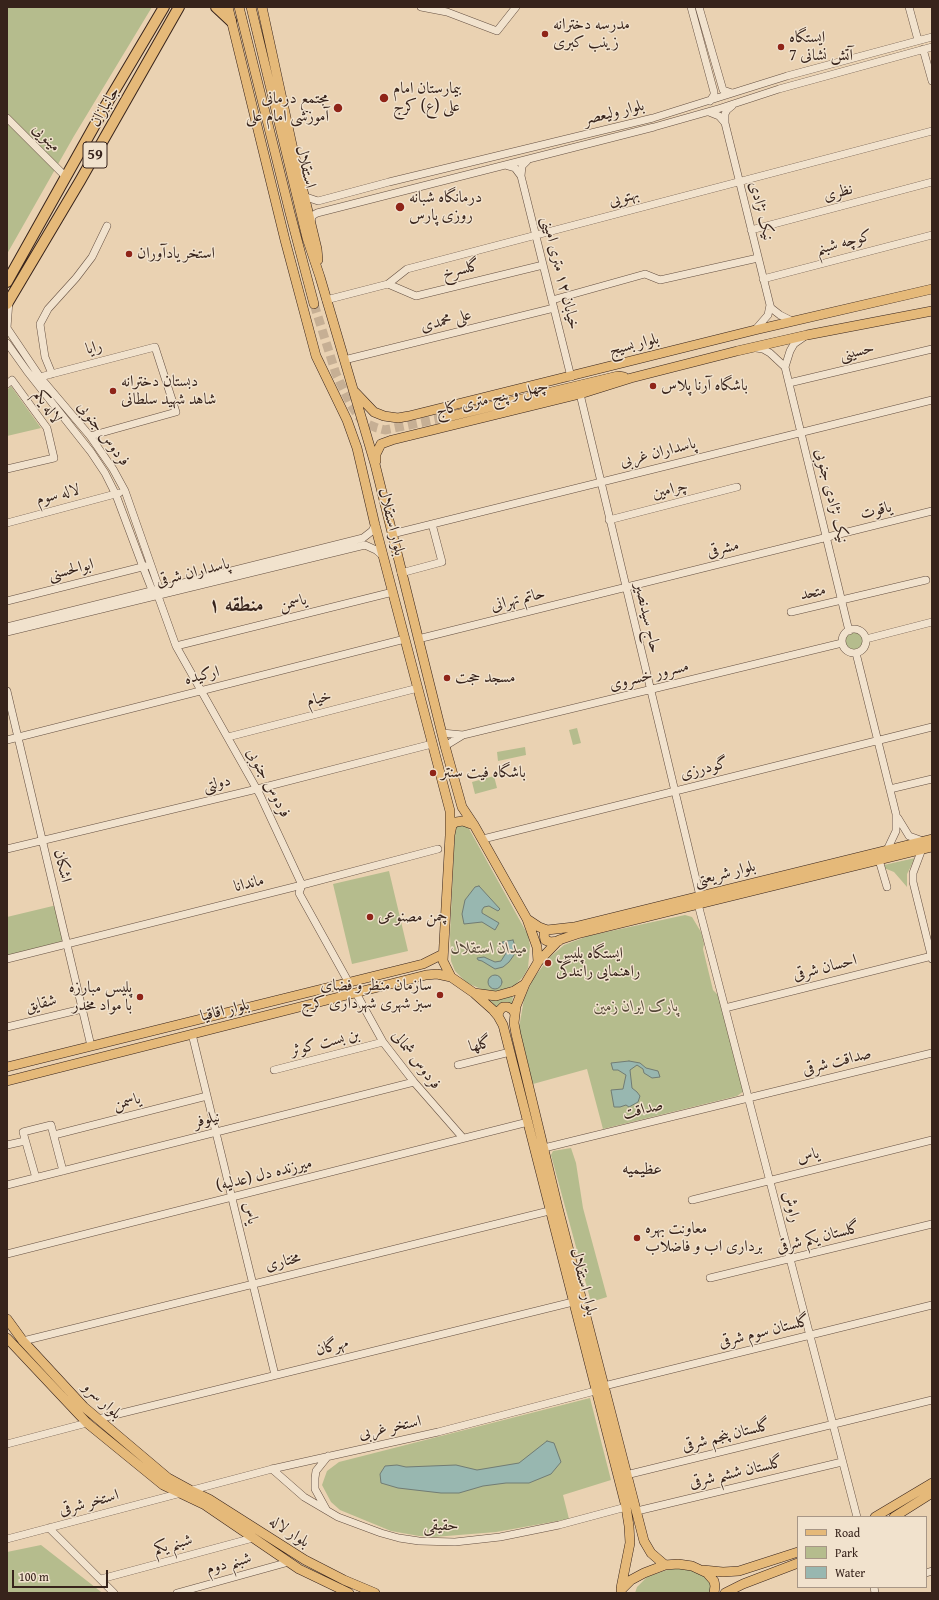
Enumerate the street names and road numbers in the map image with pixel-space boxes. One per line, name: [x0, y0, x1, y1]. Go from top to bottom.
street label: جانبازان: [86, 84, 124, 130]
street label: بلوار ولیعصر: [582, 96, 646, 130]
street label: مینویی: [28, 120, 64, 156]
road number: 59: [83, 142, 107, 168]
street label: استقلال: [290, 144, 320, 190]
street label: نیک نژادی: [744, 179, 778, 243]
street label: نظری: [821, 180, 855, 206]
street label: بهتویی: [607, 185, 641, 211]
street label: خیابان ۱۲ متری امینی: [537, 215, 583, 331]
street label: کوچه شبنم: [814, 226, 874, 260]
street label: گلسرخ: [440, 256, 482, 284]
street label: علی محمدی: [419, 305, 473, 337]
street label: بلوار بسیج: [607, 330, 661, 360]
street label: رایا: [84, 337, 104, 359]
street label: حسینی: [838, 339, 876, 365]
street label: چهل و پنج متری کاج: [434, 377, 550, 421]
street label: لاله یکم: [29, 386, 65, 428]
street label: فردوس جنوبی: [72, 398, 134, 470]
street label: پاسداران غربی: [618, 434, 698, 472]
street label: نیک نژادی جنوبی: [810, 447, 852, 545]
street label: چرامین: [650, 476, 690, 504]
street label: لاله سوم: [34, 480, 82, 510]
street label: بلوار استقلال: [373, 486, 409, 558]
street label: یاقوت: [858, 498, 894, 524]
street label: مشرقی: [705, 536, 741, 562]
street label: ابوالحسنی: [46, 555, 96, 585]
street label: پاسداران شرقی: [154, 555, 232, 591]
street label: حاج سیدنصیر: [630, 581, 664, 655]
street label: متحد: [798, 581, 828, 605]
street label: حاتم تهرانی: [489, 584, 547, 616]
street label: یاسمن: [277, 590, 309, 616]
street label: مسرور خسروی: [607, 657, 691, 695]
street label: ارکیده: [182, 662, 222, 690]
street label: خیام: [304, 687, 334, 711]
street label: فردوس جنوبی: [242, 745, 294, 821]
street label: گودرزی: [678, 754, 730, 784]
street label: دولتی: [201, 771, 233, 797]
street label: اشکان: [49, 848, 75, 884]
street label: بلوار شریعتی: [692, 857, 758, 891]
street label: ماندانا: [232, 871, 266, 897]
street label: احسان شرقی: [791, 951, 859, 985]
street label: شقایق: [23, 991, 59, 1017]
street label: بلوار اقاقیا: [199, 996, 251, 1026]
street label: بن بست کوثر: [289, 1025, 361, 1061]
street label: فردوس شمالی: [387, 1027, 445, 1093]
street label: گلها: [467, 1033, 493, 1057]
street label: صداقت شرقی: [801, 1044, 873, 1080]
street label: یاسمن: [111, 1089, 143, 1115]
street label: صداقت: [621, 1096, 665, 1124]
street label: نیلوفر: [192, 1107, 222, 1133]
street label: یاس: [795, 1144, 821, 1168]
street label: میرزنده دل (عدلیه): [214, 1154, 314, 1196]
street label: راوش: [778, 1189, 804, 1225]
street label: یاس: [238, 1200, 262, 1226]
street label: گلستان یکم شرقی: [774, 1218, 862, 1258]
street label: بلوار استقلال: [565, 1246, 601, 1318]
street label: مختاری: [263, 1248, 303, 1276]
street label: گلستان سوم شرقی: [717, 1311, 811, 1353]
street label: مهرگان: [314, 1334, 350, 1360]
street label: بلوار سرو: [79, 1378, 125, 1424]
street label: استخر غربی: [357, 1412, 423, 1444]
street label: گلستان پنجم شرقی: [680, 1416, 772, 1456]
street label: گلستان ششم شرقی: [687, 1453, 785, 1493]
street label: استخر شرقی: [57, 1486, 121, 1520]
street label: بلوار لاله: [265, 1512, 313, 1552]
street label: حقیقی: [423, 1516, 459, 1536]
street label: شبنم یکم: [151, 1531, 195, 1559]
street label: شبنم دوم: [204, 1549, 254, 1579]

